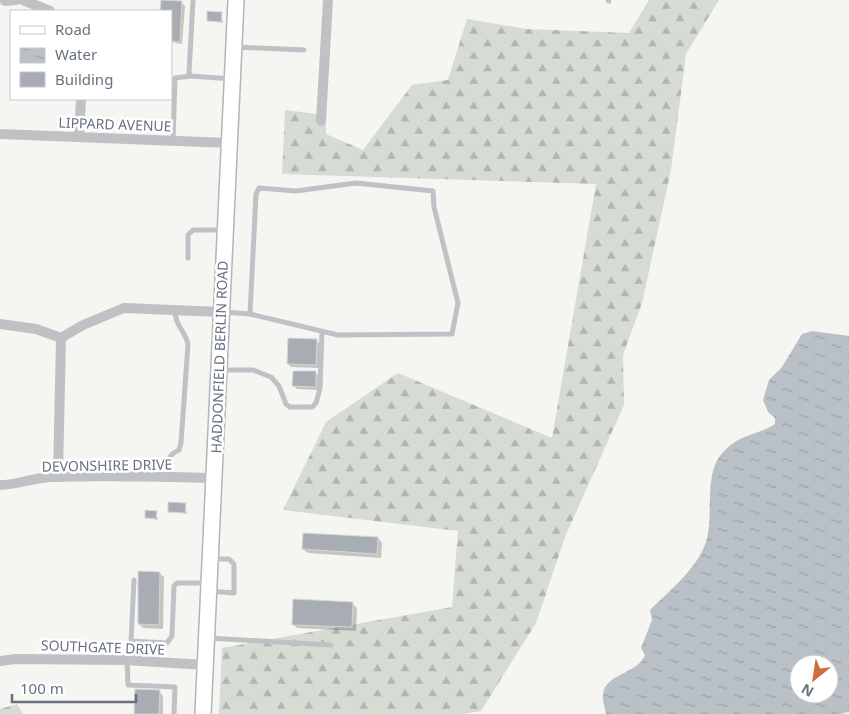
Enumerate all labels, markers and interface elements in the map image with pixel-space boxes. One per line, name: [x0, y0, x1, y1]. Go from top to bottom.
legend: [10, 10, 172, 100]
text: Road: [55, 19, 91, 39]
text: Water: [55, 44, 97, 64]
text: Building: [55, 69, 113, 89]
street label: LIPPARD AVENUE: [58, 113, 172, 135]
street label: HADDONFIELD BERLIN ROAD: [206, 260, 232, 454]
street label: DEVONSHIRE DRIVE: [42, 454, 172, 476]
street label: SOUTHGATE DRIVE: [41, 635, 165, 659]
north arrow: [789, 654, 839, 704]
scale bar: [12, 672, 136, 704]
text: 100 m: [20, 678, 64, 698]
text: N: [798, 680, 817, 702]

